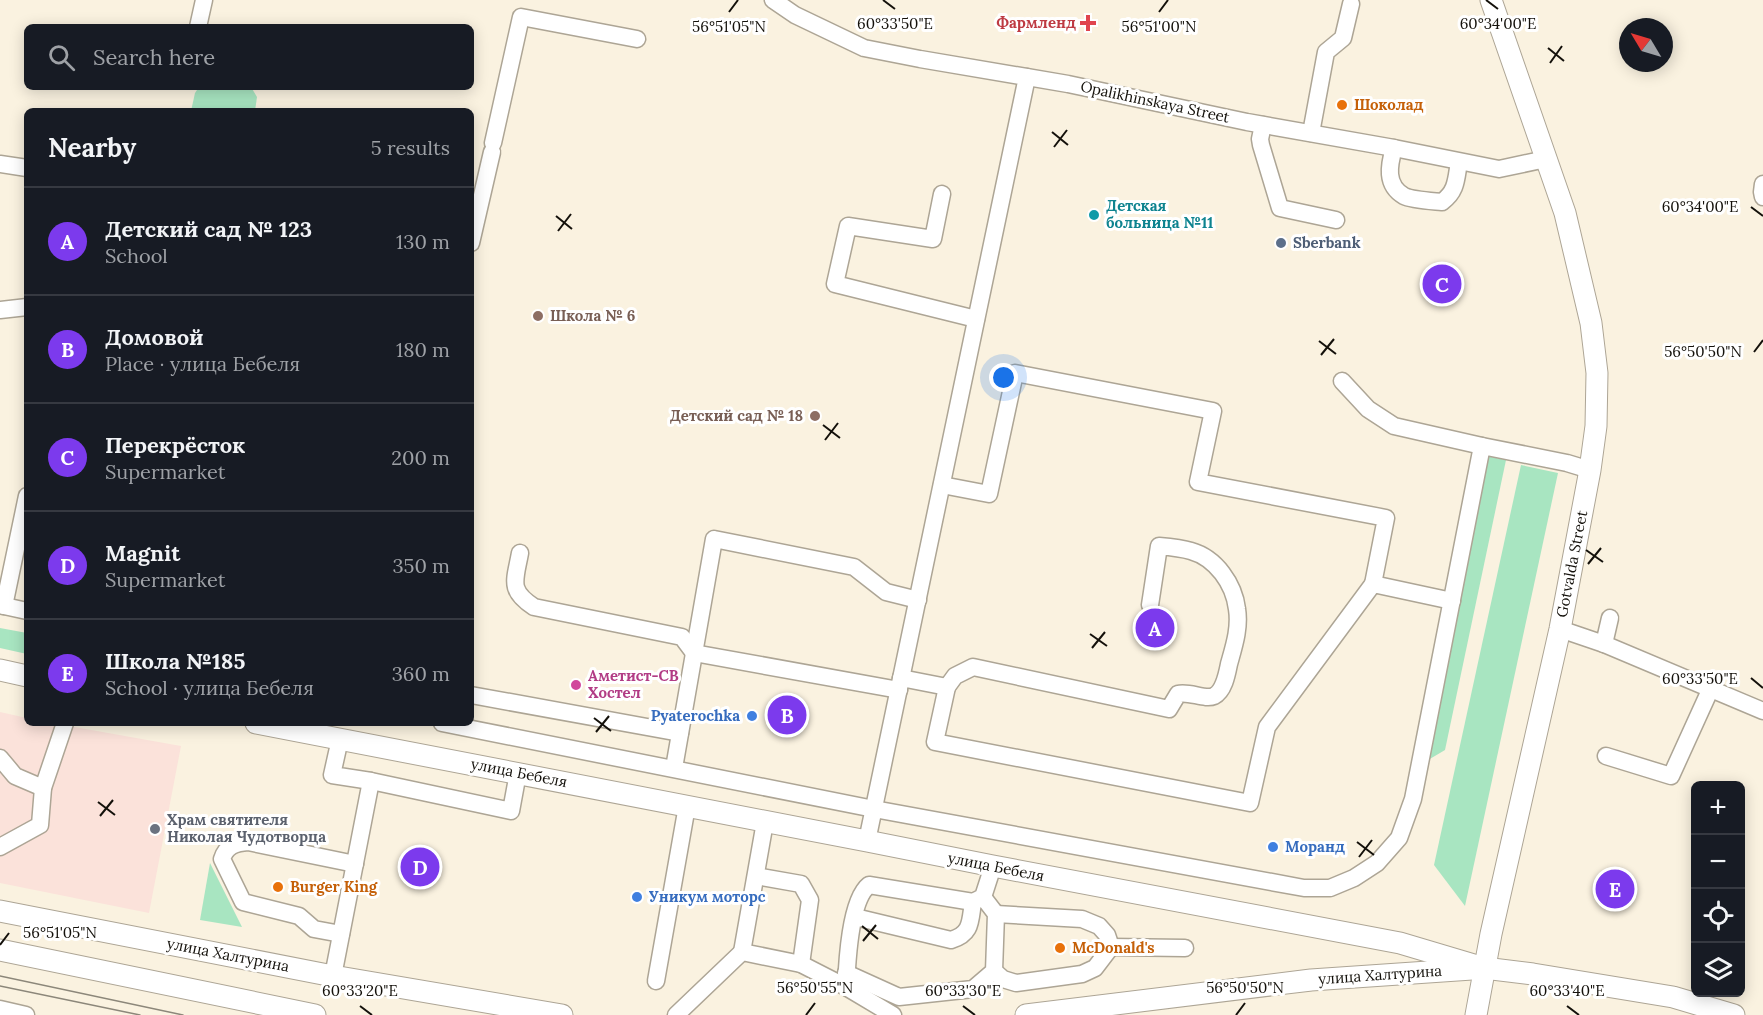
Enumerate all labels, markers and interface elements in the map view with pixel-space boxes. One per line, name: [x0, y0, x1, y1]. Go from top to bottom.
place label: Фармленд: [996, 13, 1076, 32]
text: 60°33'50"E: [857, 14, 933, 33]
text: 60°34'00"E: [1460, 14, 1536, 33]
marker: Фармленд: [1081, 16, 1095, 30]
text: 56°51'05"N: [692, 17, 766, 36]
text: 56°51'00"N: [1122, 17, 1196, 36]
north arrow: [1619, 18, 1673, 72]
search box: [24, 24, 474, 90]
icon: search: [45, 41, 78, 74]
text: Search here: [93, 43, 215, 71]
street label: Opalikhinskaya Street: [1079, 76, 1232, 127]
place label: Шоколад: [1354, 95, 1424, 114]
marker: Шоколад: [1335, 98, 1349, 112]
text: Nearby: [48, 131, 136, 164]
text: 5 results: [371, 135, 450, 160]
place label: Детская больница №11: [1106, 196, 1213, 232]
text: 60°34'00"E: [1662, 197, 1738, 216]
marker: Детская больница №11: [1087, 208, 1101, 222]
text: Детский сад № 123: [105, 215, 312, 243]
text: A: [61, 229, 74, 254]
text: 130 m: [396, 229, 450, 254]
place label: Sberbank: [1293, 233, 1361, 252]
marker: Sberbank: [1274, 236, 1288, 250]
text: School: [105, 243, 168, 268]
pin: C: [1422, 262, 1462, 306]
place label: Школа № 6: [550, 306, 635, 325]
marker: Школа № 6: [531, 309, 545, 323]
text: Домовой: [105, 323, 204, 351]
text: B: [61, 337, 74, 362]
text: 180 m: [396, 337, 450, 362]
text: 56°50'50"N: [1664, 342, 1742, 361]
text: Place · улица Бебеля: [105, 351, 300, 376]
your location: [989, 363, 1018, 392]
place label: Детский сад № 18: [670, 406, 803, 425]
marker: Детский сад № 18: [808, 409, 822, 423]
text: Перекрёсток: [105, 431, 245, 459]
text: C: [61, 445, 74, 470]
text: 200 m: [391, 445, 450, 470]
text: Supermarket: [105, 459, 225, 484]
street label: Gotvalda Street: [1552, 509, 1591, 619]
text: Magnit: [105, 539, 180, 567]
text: D: [60, 553, 75, 578]
text: 350 m: [392, 553, 450, 578]
text: Supermarket: [105, 567, 225, 592]
pin: A: [1136, 606, 1174, 650]
text: Школа №185: [105, 647, 245, 675]
text: E: [61, 661, 74, 686]
text: 360 m: [392, 661, 450, 686]
place label: Аметист-СВ Хостел: [588, 666, 679, 702]
text: 60°33'50"E: [1662, 669, 1738, 688]
text: School · улица Бебеля: [105, 675, 314, 700]
marker: Аметист-СВ Хостел: [569, 678, 583, 692]
pin: B: [768, 692, 806, 738]
place label: Pyaterochka: [651, 706, 740, 725]
marker: Pyaterochka: [745, 709, 759, 723]
street label: улица Бебеля: [469, 754, 569, 791]
map controls: [1691, 781, 1745, 997]
button: +: [1691, 781, 1745, 835]
place label: Храм святителя Николая Чудотворца: [167, 810, 326, 846]
marker: Храм святителя Николая Чудотворца: [148, 822, 162, 836]
button: −: [1691, 835, 1745, 889]
place label: Моранд: [1285, 837, 1345, 856]
marker: Моранд: [1266, 840, 1280, 854]
pin: D: [400, 844, 440, 890]
street label: улица Бебеля: [946, 848, 1046, 885]
pin: E: [1596, 866, 1634, 912]
place label: Burger King: [290, 877, 378, 896]
marker: Burger King: [271, 880, 285, 894]
place label: Уникум моторс: [649, 887, 766, 906]
button: locate: [1691, 889, 1745, 943]
marker: Уникум моторс: [630, 890, 644, 904]
text: 56°51'05"N: [23, 923, 97, 942]
street label: улица Халтурина: [165, 933, 291, 976]
place label: McDonald's: [1072, 938, 1155, 957]
marker: McDonald's: [1053, 941, 1067, 955]
button: layers: [1691, 943, 1745, 997]
street label: улица Халтурина: [1317, 961, 1443, 988]
text: 56°50'55"N: [777, 978, 853, 997]
text: 56°50'50"N: [1206, 978, 1284, 997]
text: 60°33'20"E: [322, 981, 398, 1000]
text: 60°33'30"E: [925, 981, 1001, 1000]
text: 60°33'40"E: [1529, 981, 1605, 1000]

